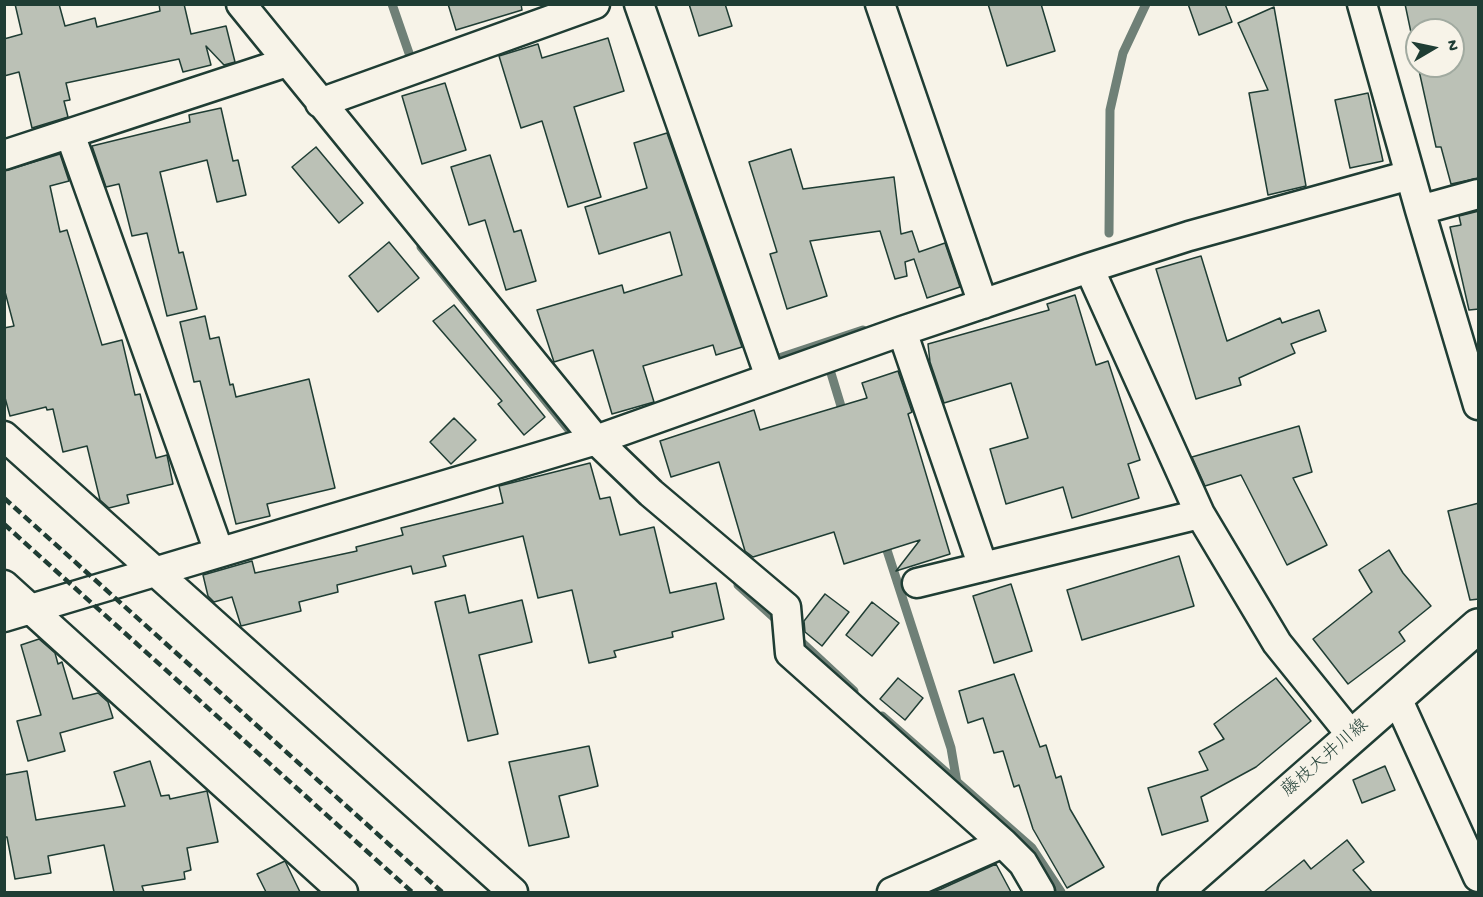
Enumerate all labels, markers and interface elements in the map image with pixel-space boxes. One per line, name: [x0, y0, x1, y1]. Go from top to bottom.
north arrow: [1405, 18, 1465, 78]
text: N: [1441, 39, 1461, 52]
street label: 藤枝大井川線: [1278, 715, 1374, 803]

